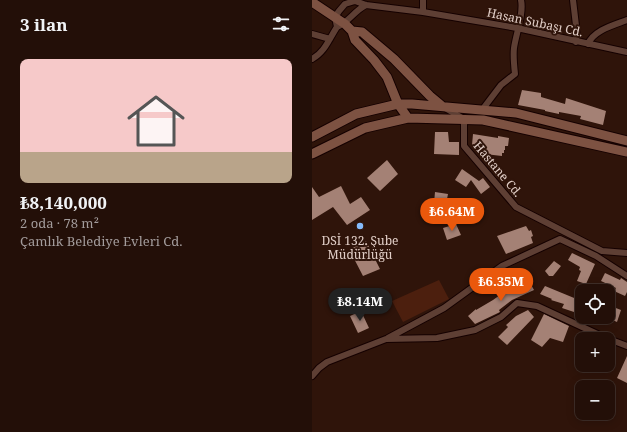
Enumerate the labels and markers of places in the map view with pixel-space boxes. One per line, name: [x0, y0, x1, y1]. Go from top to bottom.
pin: ₺6.64M: [419, 198, 485, 232]
marker: DSİ 132. Şube Müdürlüğü: [355, 221, 365, 231]
place label: DSİ 132. Şube Müdürlüğü: [322, 232, 398, 263]
pin: ₺6.35M: [468, 268, 534, 302]
pin: ₺8.14M: [327, 288, 393, 322]

